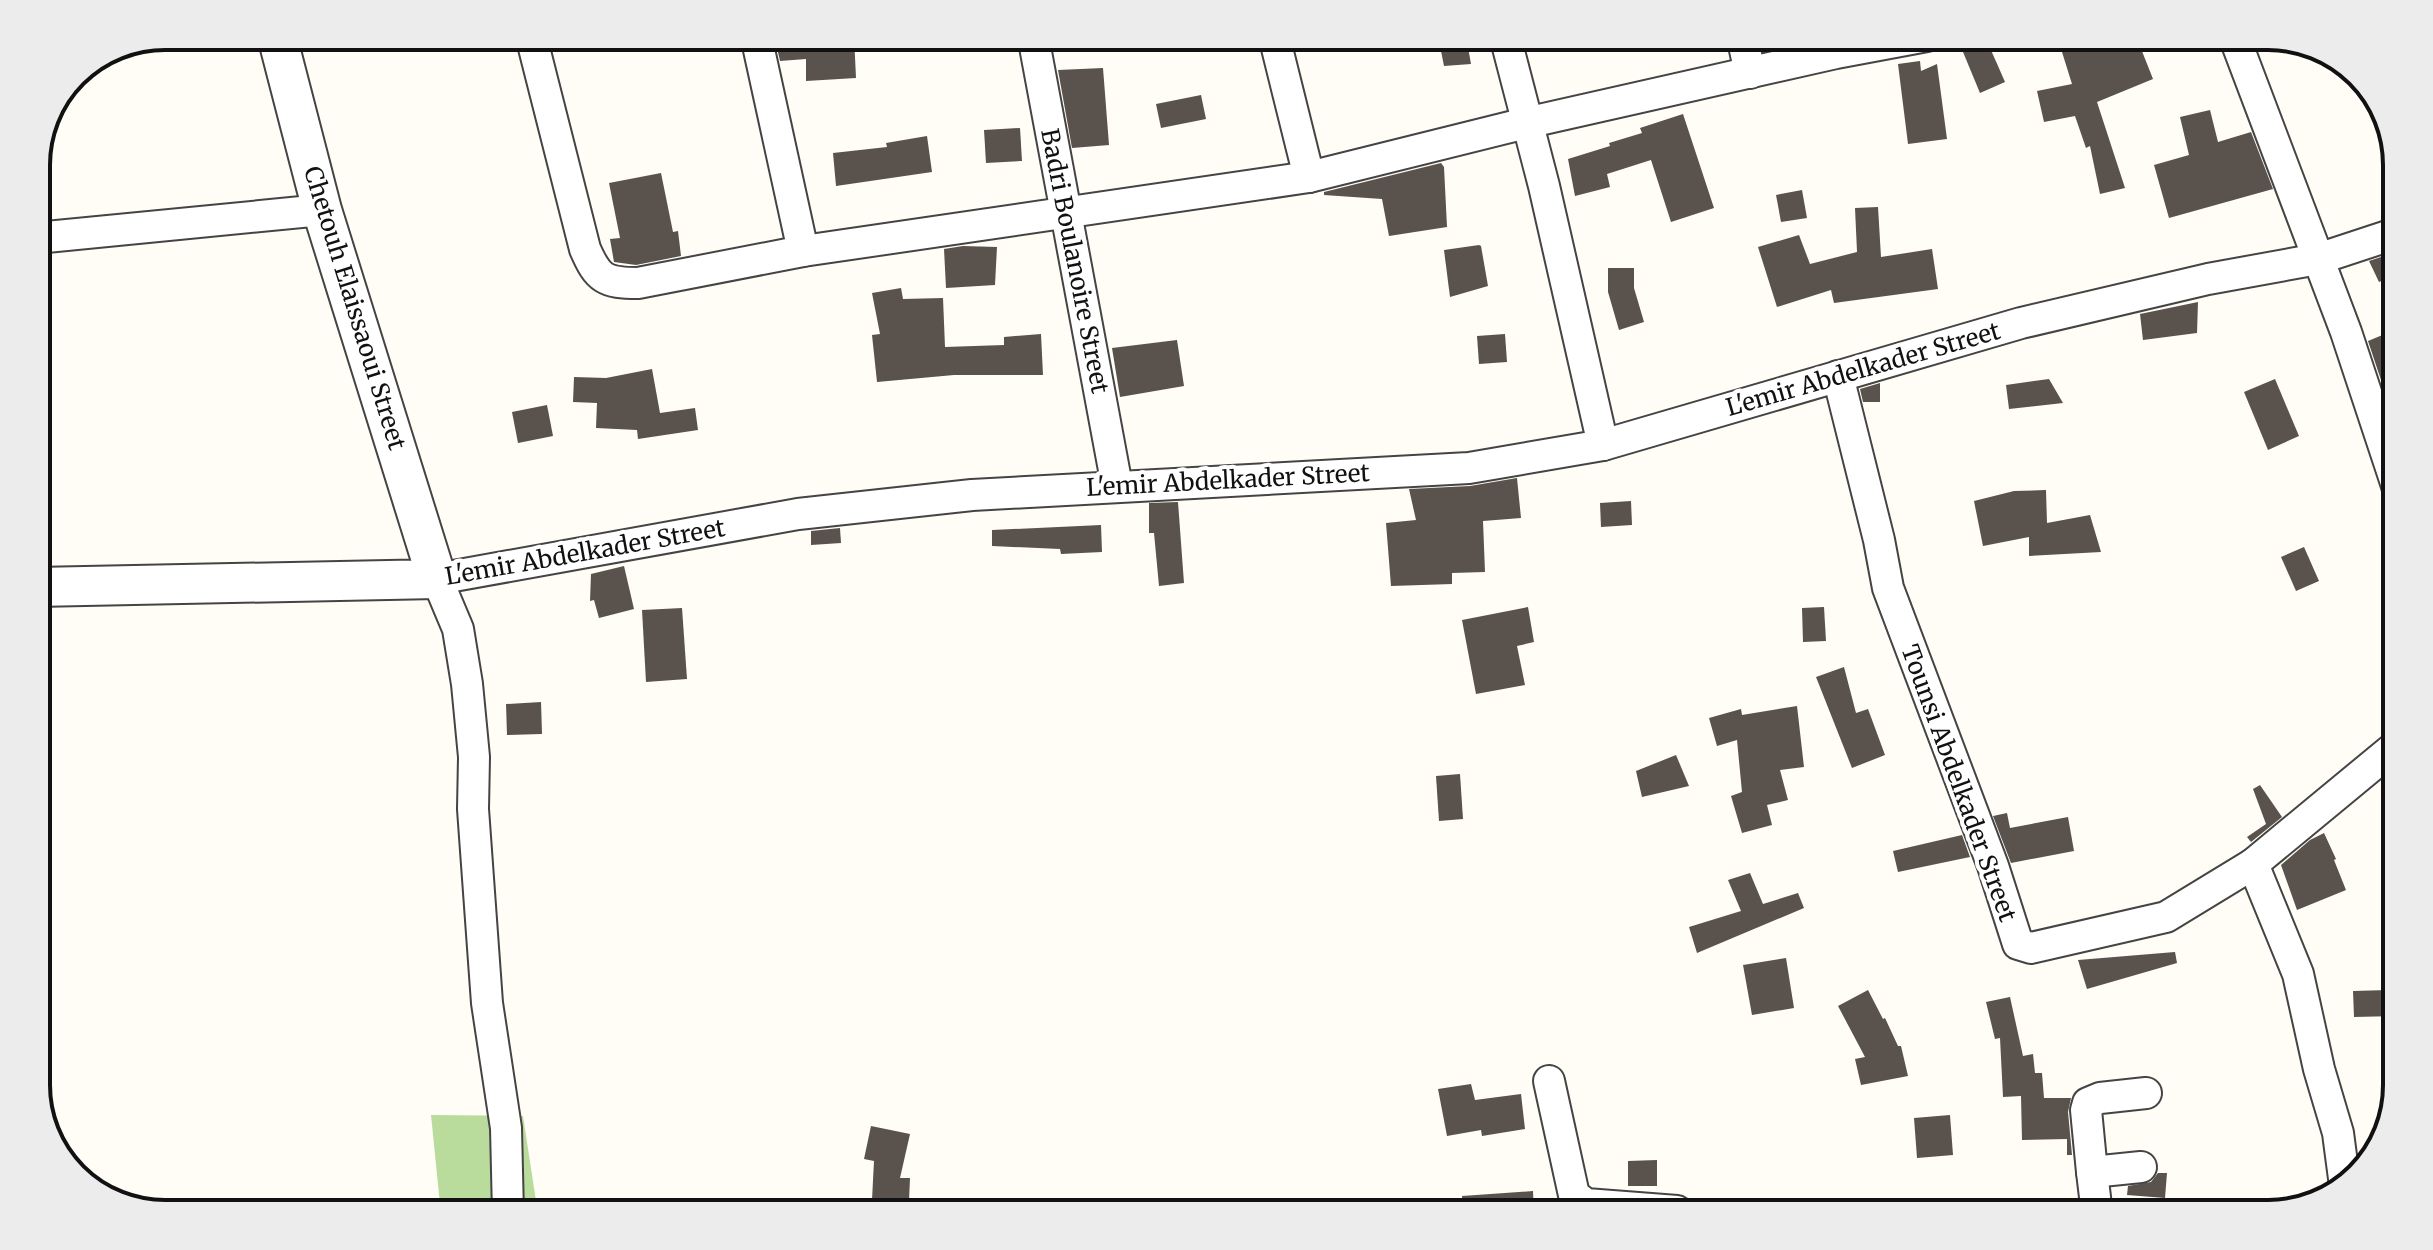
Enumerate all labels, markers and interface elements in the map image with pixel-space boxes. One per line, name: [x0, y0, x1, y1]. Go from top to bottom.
street label: Badri Boulanoire Street: [1034, 126, 1116, 397]
street label: Chetouh Elaissaoui Street: [297, 163, 413, 454]
street label: L'emir Abdelkader Street: [1722, 315, 2004, 423]
street label: L'emir Abdelkader Street: [1086, 457, 1371, 503]
street label: L'emir Abdelkader Street: [443, 512, 728, 592]
street label: Tounsi Abdelkader Street: [1894, 640, 2024, 926]

